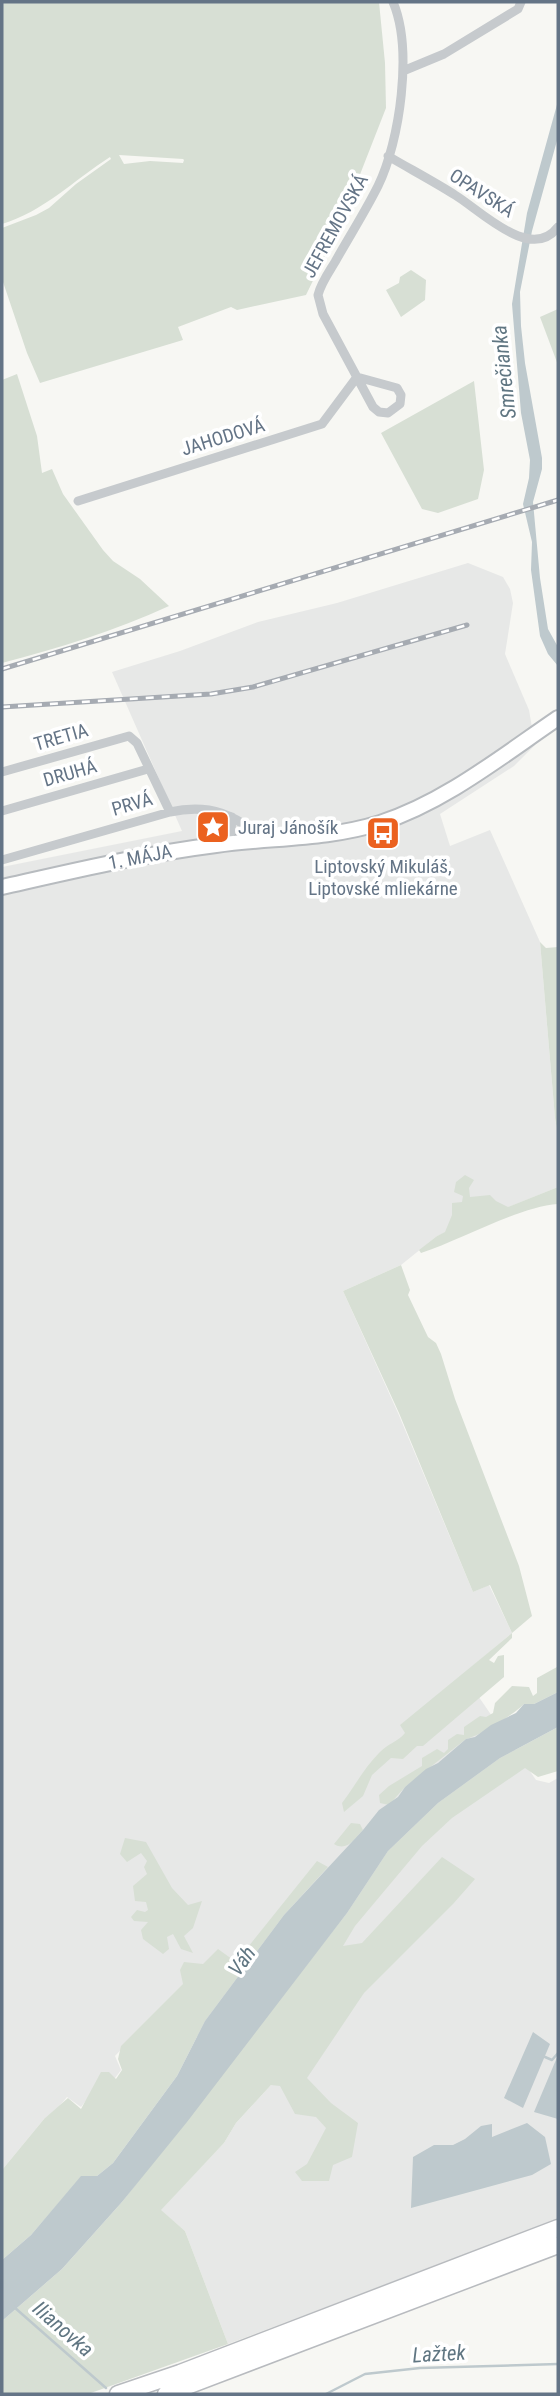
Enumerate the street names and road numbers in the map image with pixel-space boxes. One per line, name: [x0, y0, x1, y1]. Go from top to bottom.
street label: OPAVSKÁ: [445, 164, 519, 222]
street label: JEFREMOVSKÁ: [297, 170, 373, 282]
street label: JAHODOVÁ: [178, 413, 268, 461]
street label: TRETIA: [31, 718, 91, 756]
street label: DRUHÁ: [41, 754, 99, 792]
street label: PRVÁ: [109, 787, 155, 821]
street label: 1. MÁJA: [106, 840, 174, 874]

